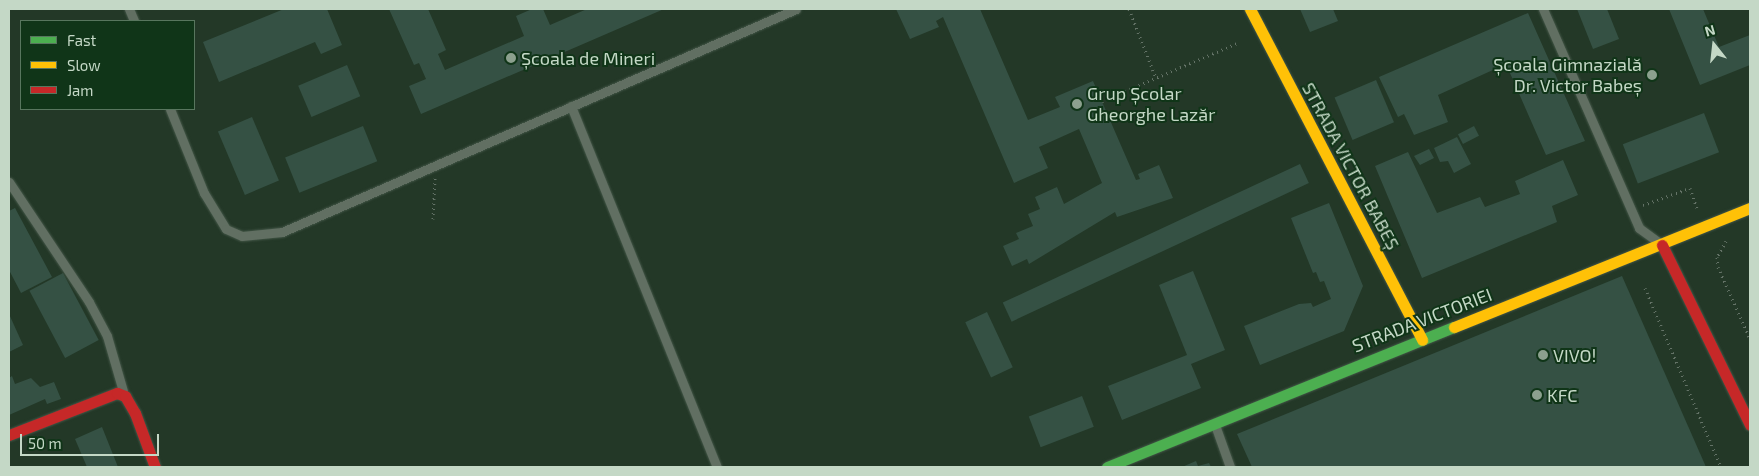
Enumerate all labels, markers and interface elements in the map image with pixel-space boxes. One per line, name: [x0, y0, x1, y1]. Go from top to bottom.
legend: [20, 20, 195, 110]
north arrow: [1689, 20, 1739, 70]
text: N: [1703, 21, 1717, 40]
text: Fast: [67, 31, 96, 49]
place label: Școala de Mineri: [521, 47, 655, 69]
marker: Școala de Mineri: [505, 52, 517, 64]
place label: Școala Gimnazială Dr. Victor Babeș: [1493, 54, 1642, 96]
text: Slow: [67, 56, 101, 74]
marker: Școala Gimnazială Dr. Victor Babeș: [1646, 69, 1658, 81]
street label: STRADA VICTOR BABEȘ: [1298, 78, 1404, 254]
text: Jam: [67, 81, 93, 99]
place label: Grup Școlar Gheorghe Lazăr: [1087, 83, 1215, 126]
marker: Grup Școlar Gheorghe Lazăr: [1071, 98, 1083, 110]
street label: STRADA VICTORIEI: [1349, 283, 1495, 357]
place label: VIVO!: [1553, 344, 1596, 366]
marker: VIVO!: [1537, 349, 1549, 361]
place label: KFC: [1547, 384, 1577, 406]
marker: KFC: [1531, 389, 1543, 401]
scale bar: [22, 424, 161, 456]
text: 50 m: [28, 434, 62, 452]

